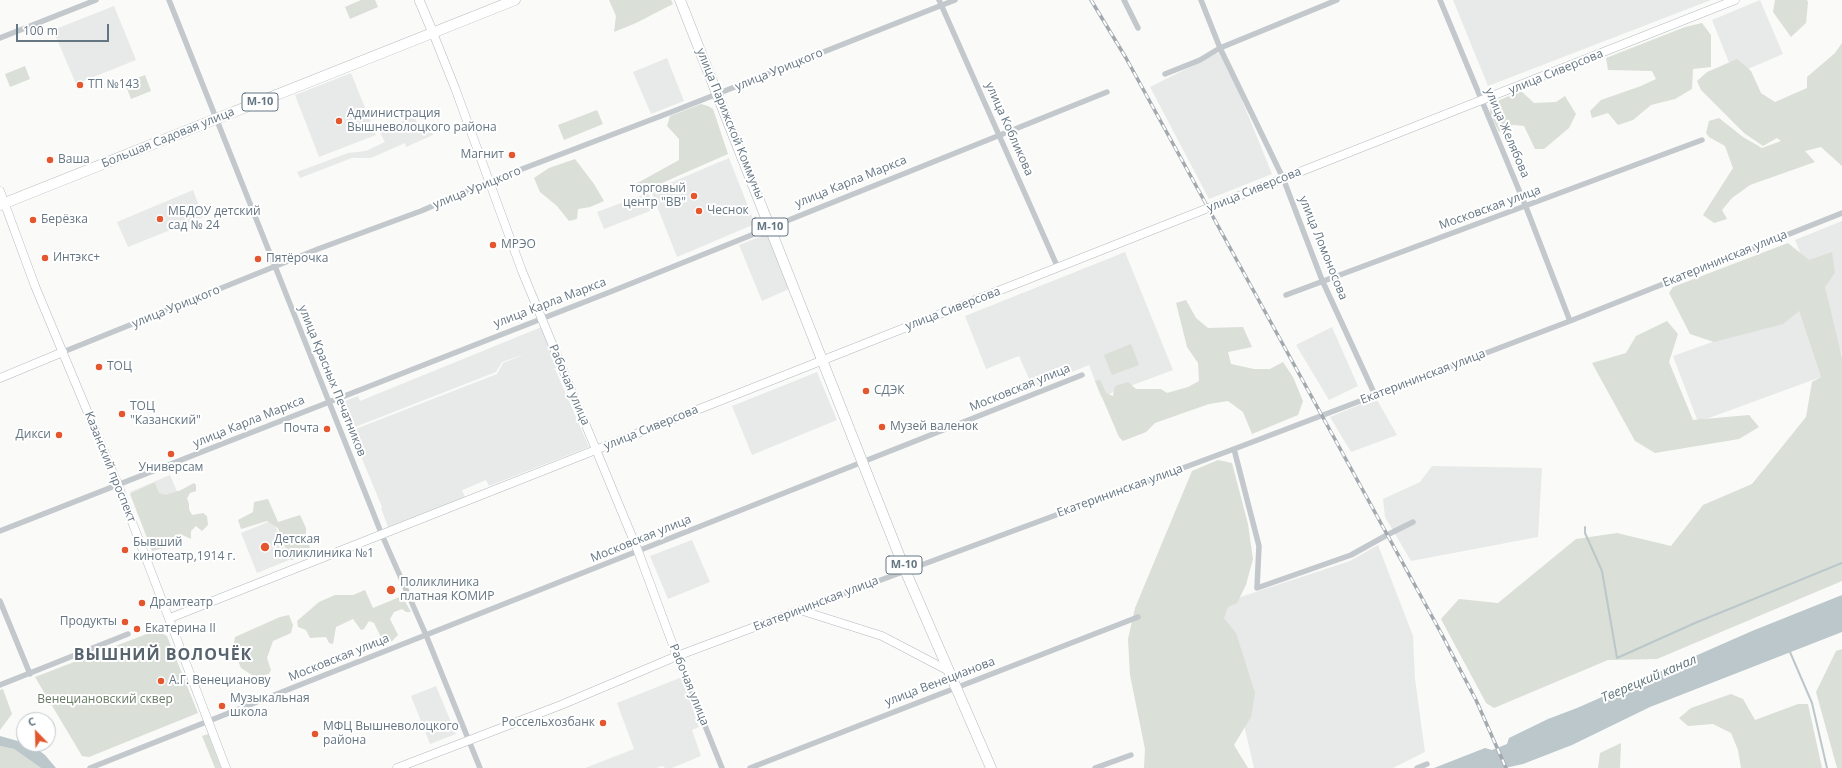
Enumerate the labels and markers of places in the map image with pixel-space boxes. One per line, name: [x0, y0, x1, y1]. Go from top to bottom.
place label: ТП №143: [88, 78, 139, 92]
marker: ТП №143: [75, 80, 85, 90]
place label: Администрация Вышневолоцкого района: [347, 107, 497, 135]
marker: Администрация Вышневолоцкого района: [334, 116, 344, 126]
place label: Магнит: [460, 148, 504, 162]
marker: Магнит: [507, 150, 517, 160]
place label: Ваша: [58, 153, 90, 167]
marker: Ваша: [45, 155, 55, 165]
place label: торговый центр "ВВ": [623, 182, 686, 210]
marker: торговый центр "ВВ": [689, 191, 699, 201]
place label: Чеснок: [707, 204, 749, 218]
place label: МБДОУ детский сад № 24: [168, 205, 261, 233]
marker: Чеснок: [694, 206, 704, 216]
place label: Берёзка: [41, 213, 88, 227]
marker: МБДОУ детский сад № 24: [155, 214, 165, 224]
marker: Берёзка: [28, 215, 38, 225]
place label: МРЭО: [501, 238, 536, 252]
marker: МРЭО: [488, 240, 498, 250]
place label: Интэкс+: [53, 251, 100, 265]
place label: Пятёрочка: [266, 252, 328, 266]
marker: Интэкс+: [40, 253, 50, 263]
marker: Пятёрочка: [253, 254, 263, 264]
place label: ТОЦ: [107, 360, 132, 374]
marker: ТОЦ: [94, 362, 104, 372]
place label: СДЭК: [874, 384, 905, 398]
marker: СДЭК: [861, 386, 871, 396]
place label: ТОЦ "Казанский": [130, 400, 201, 428]
marker: ТОЦ "Казанский": [117, 409, 127, 419]
place label: Музей валенок: [890, 420, 978, 434]
place label: Почта: [283, 422, 319, 436]
marker: Музей валенок: [877, 422, 887, 432]
marker: Почта: [322, 424, 332, 434]
place label: Дикси: [16, 428, 51, 442]
marker: Дикси: [54, 430, 64, 440]
marker: Универсам: [166, 449, 176, 459]
place label: Универсам: [139, 461, 203, 475]
place label: Детская поликлиника №1: [274, 533, 374, 561]
place label: Бывший кинотеатр,1914 г.: [133, 536, 236, 564]
marker: Детская поликлиника №1: [259, 541, 271, 553]
marker: Бывший кинотеатр,1914 г.: [120, 545, 130, 555]
place label: Поликлиника платная КОМИР: [400, 576, 494, 604]
marker: Поликлиника платная КОМИР: [385, 584, 397, 596]
place label: Драмтеатр: [150, 596, 213, 610]
marker: Драмтеатр: [137, 598, 147, 608]
place label: Продукты: [60, 615, 117, 629]
marker: Продукты: [120, 617, 130, 627]
place label: Екатерина II: [145, 622, 216, 636]
marker: Екатерина II: [132, 624, 142, 634]
place label: А.Г. Венецианову: [169, 674, 271, 688]
marker: А.Г. Венецианову: [156, 676, 166, 686]
place label: Музыкальная школа: [230, 692, 310, 720]
marker: Музыкальная школа: [217, 701, 227, 711]
place label: Россельхозбанк: [501, 716, 595, 730]
marker: Россельхозбанк: [598, 718, 608, 728]
place label: МФЦ Вышневолоцкого района: [323, 720, 459, 748]
marker: МФЦ Вышневолоцкого района: [310, 729, 320, 739]

